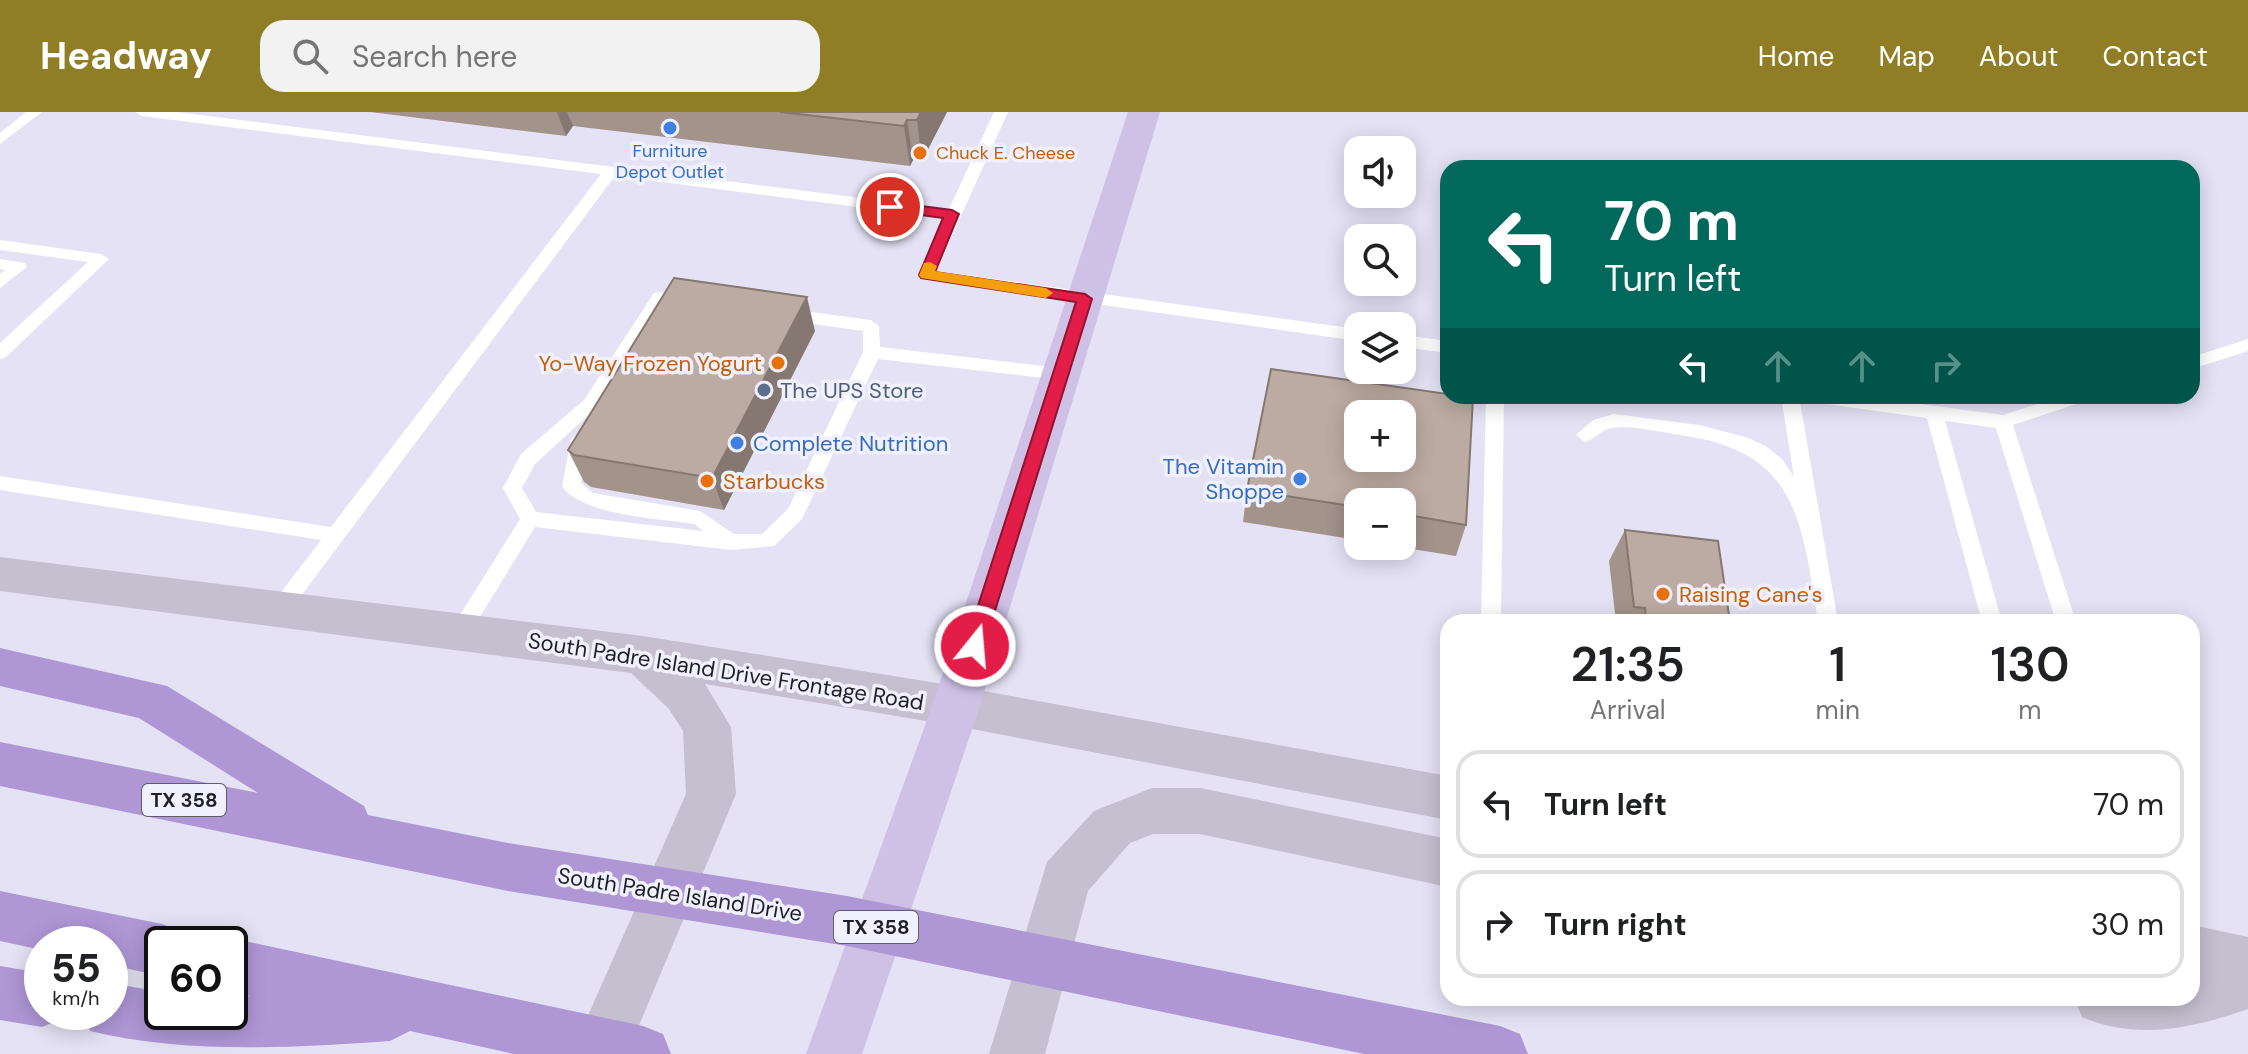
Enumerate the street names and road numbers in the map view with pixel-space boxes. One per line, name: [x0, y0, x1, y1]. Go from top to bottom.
street label: South Padre Island Drive Frontage Road: [526, 626, 926, 717]
road number: TX 358: [142, 784, 226, 816]
street label: South Padre Island Drive: [556, 861, 804, 928]
road number: TX 358: [834, 911, 918, 943]

